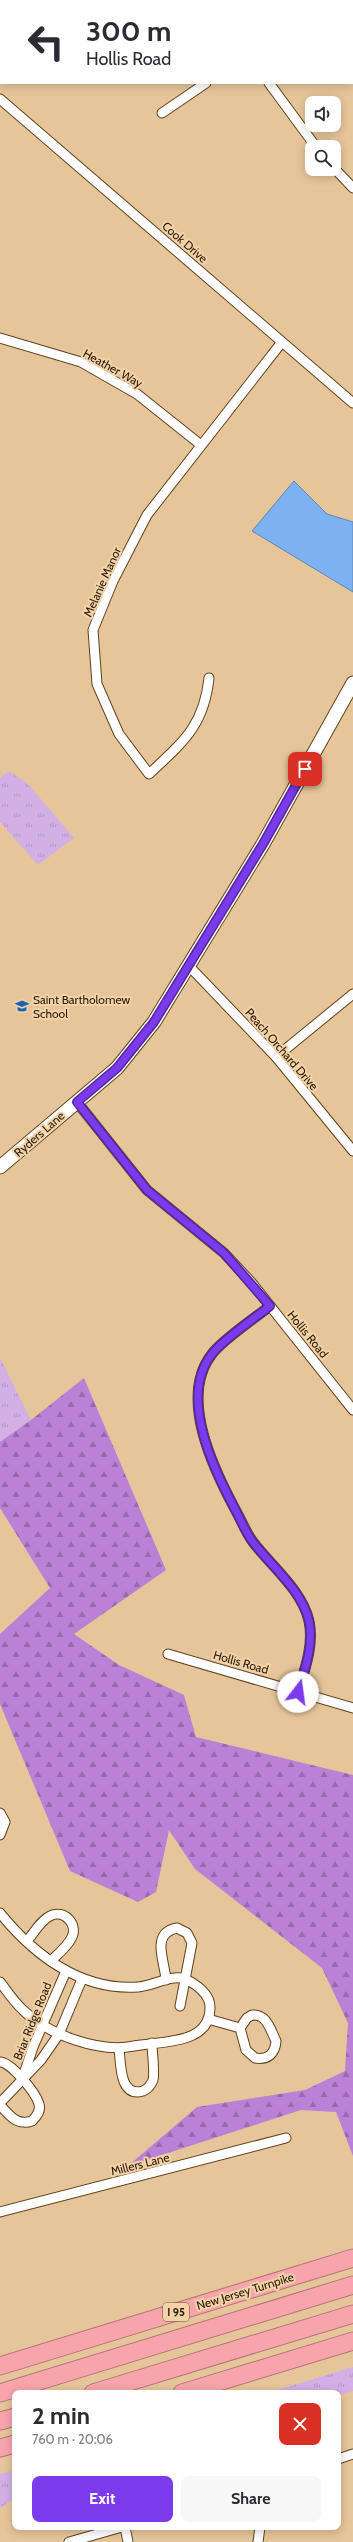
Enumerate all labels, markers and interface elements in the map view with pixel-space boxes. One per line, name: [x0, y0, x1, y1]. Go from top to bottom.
text: 300 m: [86, 14, 171, 48]
icon: left: [20, 16, 72, 68]
text: Hollis Road: [86, 48, 171, 70]
map controls: [305, 96, 341, 176]
button: sound: [305, 96, 341, 132]
button: search: [305, 140, 341, 176]
street label: Cook Drive: [159, 218, 211, 266]
street label: Heather Way: [81, 346, 145, 390]
street label: Melanie Manor: [80, 545, 124, 619]
pin: [288, 752, 322, 786]
icon: arrive: [294, 758, 316, 780]
place label: Saint Bartholomew School: [33, 992, 131, 1021]
school or university icon: Saint Bartholomew School: [14, 998, 30, 1014]
street label: Peach Orchard Drive: [242, 1005, 322, 1093]
street label: Ryders Lane: [11, 1108, 67, 1160]
street label: Hollis Road: [284, 1307, 332, 1361]
street label: Hollis Road: [212, 1647, 270, 1677]
position arrow: [277, 1671, 319, 1713]
street label: Briar Ridge Road: [10, 1980, 54, 2062]
street label: Millers Lane: [109, 2149, 171, 2179]
street label: New Jersey Turnpike: [194, 2269, 296, 2313]
road number: I 95: [163, 2303, 189, 2321]
text: 2 min: [32, 2401, 90, 2430]
button: close: [279, 2403, 321, 2445]
text: 760 m · 20:06: [32, 2431, 113, 2447]
button: Exit: [32, 2476, 173, 2522]
button: Share: [181, 2476, 321, 2522]

